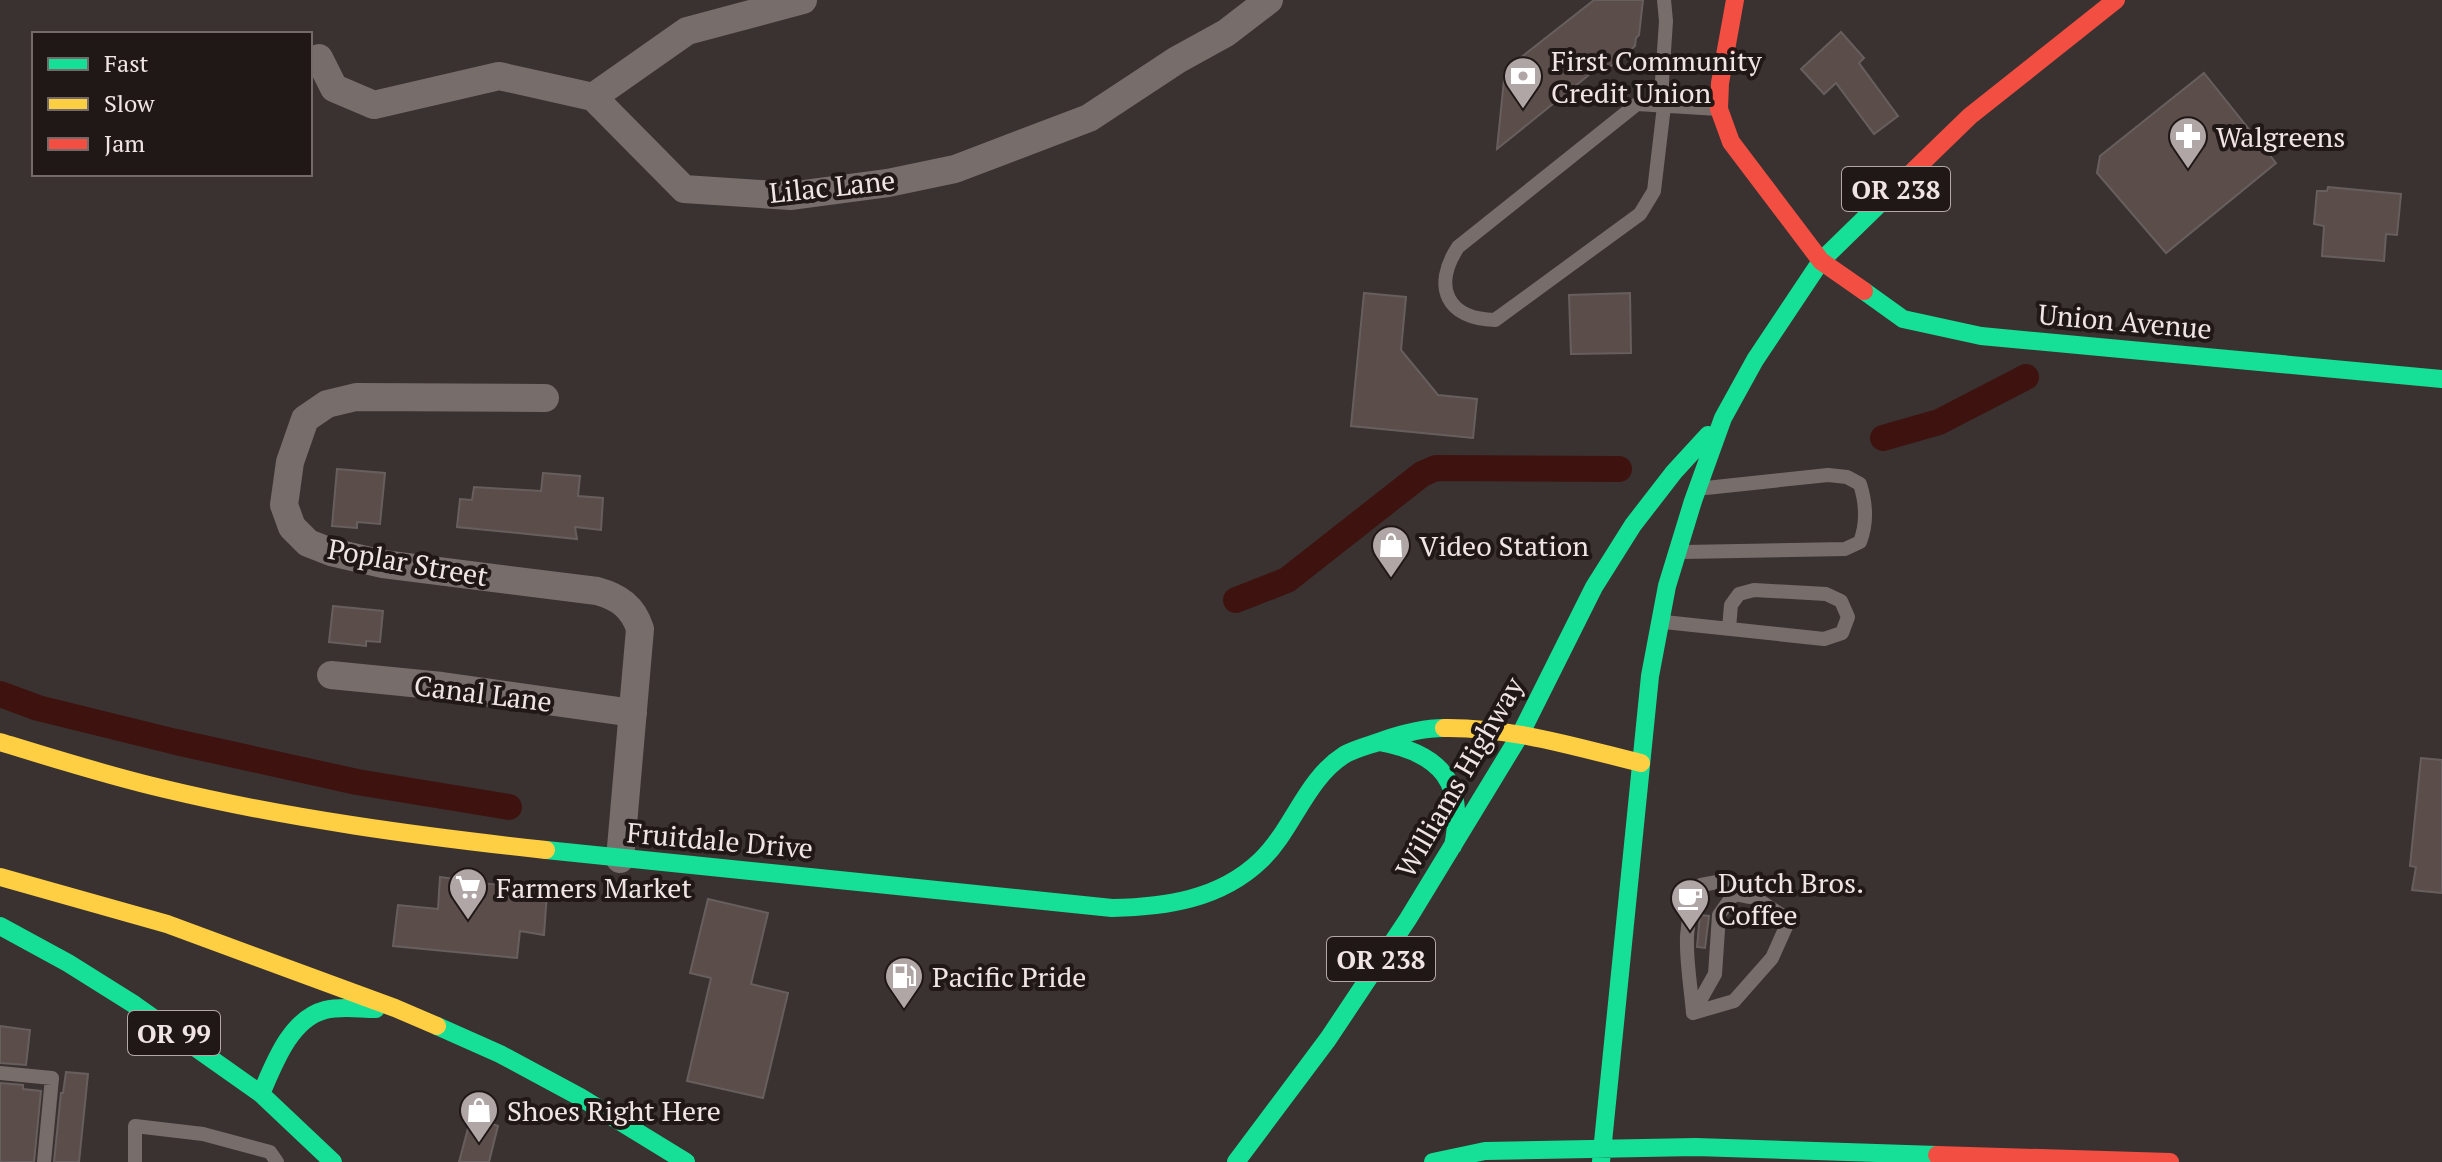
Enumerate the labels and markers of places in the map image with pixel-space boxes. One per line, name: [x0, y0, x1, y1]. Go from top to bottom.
place label: First Community Credit Union: [1551, 42, 1762, 111]
bank icon: First Community Credit Union: [1502, 55, 1544, 110]
pharmacy icon: Walgreens: [2167, 115, 2209, 170]
place label: Walgreens: [2216, 118, 2345, 155]
shop icon: Video Station: [1370, 524, 1412, 579]
place label: Video Station: [1419, 527, 1589, 564]
place label: Dutch Bros. Coffee: [1718, 864, 1864, 933]
supermarket icon: Farmers Market: [447, 866, 489, 921]
place label: Farmers Market: [496, 869, 692, 906]
cafe icon: Dutch Bros. Coffee: [1669, 877, 1711, 932]
fuel station icon: Pacific Pride: [883, 955, 925, 1010]
place label: Pacific Pride: [932, 958, 1086, 995]
shop icon: Shoes Right Here: [458, 1089, 500, 1144]
place label: Shoes Right Here: [507, 1092, 721, 1129]

